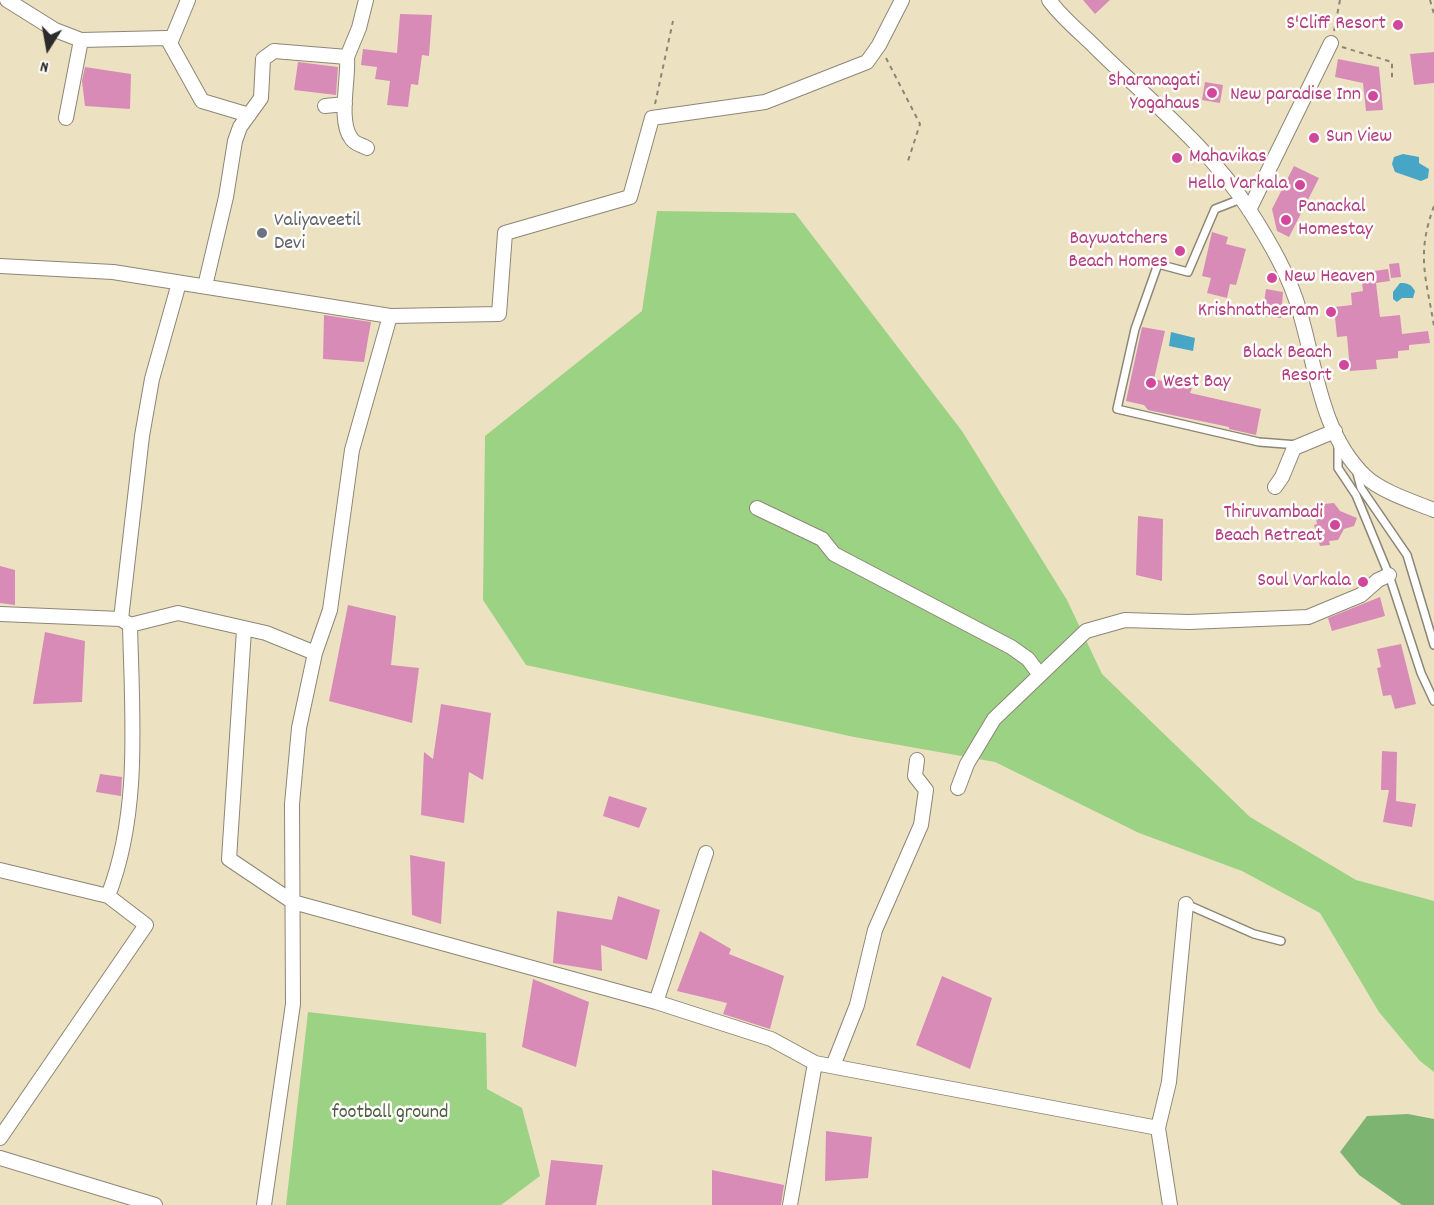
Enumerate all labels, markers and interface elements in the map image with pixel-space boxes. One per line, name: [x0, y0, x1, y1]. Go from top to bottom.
place label: S'Cliff Resort: [1286, 13, 1386, 37]
north arrow: [18, 18, 78, 78]
marker: S'Cliff Resort: [1391, 18, 1405, 32]
text: N: [38, 54, 51, 78]
place label: Sharanagati Yogahaus: [1108, 70, 1200, 117]
place label: New paradise Inn: [1230, 84, 1361, 108]
marker: Sharanagati Yogahaus: [1205, 86, 1219, 100]
marker: New paradise Inn: [1366, 89, 1380, 103]
place label: Sun View: [1326, 126, 1392, 150]
marker: Sun View: [1307, 131, 1321, 145]
place label: Mahavikas: [1189, 146, 1267, 170]
marker: Mahavikas: [1170, 151, 1184, 165]
place label: Hello Varkala: [1188, 173, 1288, 197]
marker: Hello Varkala: [1293, 178, 1307, 192]
place label: Panackal Homestay: [1298, 196, 1373, 243]
place label: Valiyaveetil Devi: [274, 210, 361, 257]
marker: Panackal Homestay: [1279, 213, 1293, 227]
marker: Valiyaveetil Devi: [255, 226, 269, 240]
place label: Baywatchers Beach Homes: [1068, 228, 1168, 275]
marker: Baywatchers Beach Homes: [1173, 244, 1187, 258]
place label: New Heaven: [1284, 266, 1375, 290]
marker: New Heaven: [1265, 271, 1279, 285]
place label: Krishnatheeram: [1198, 300, 1319, 324]
marker: Krishnatheeram: [1324, 305, 1338, 319]
place label: Black Beach Resort: [1243, 342, 1332, 389]
marker: Black Beach Resort: [1337, 358, 1351, 372]
place label: West Bay: [1163, 371, 1231, 395]
marker: West Bay: [1144, 376, 1158, 390]
place label: Thiruvambadi Beach Retreat: [1215, 502, 1323, 549]
marker: Thiruvambadi Beach Retreat: [1328, 518, 1342, 532]
place label: Soul Varkala: [1257, 570, 1351, 594]
marker: Soul Varkala: [1356, 575, 1370, 589]
park label: football ground: [332, 1102, 448, 1126]

